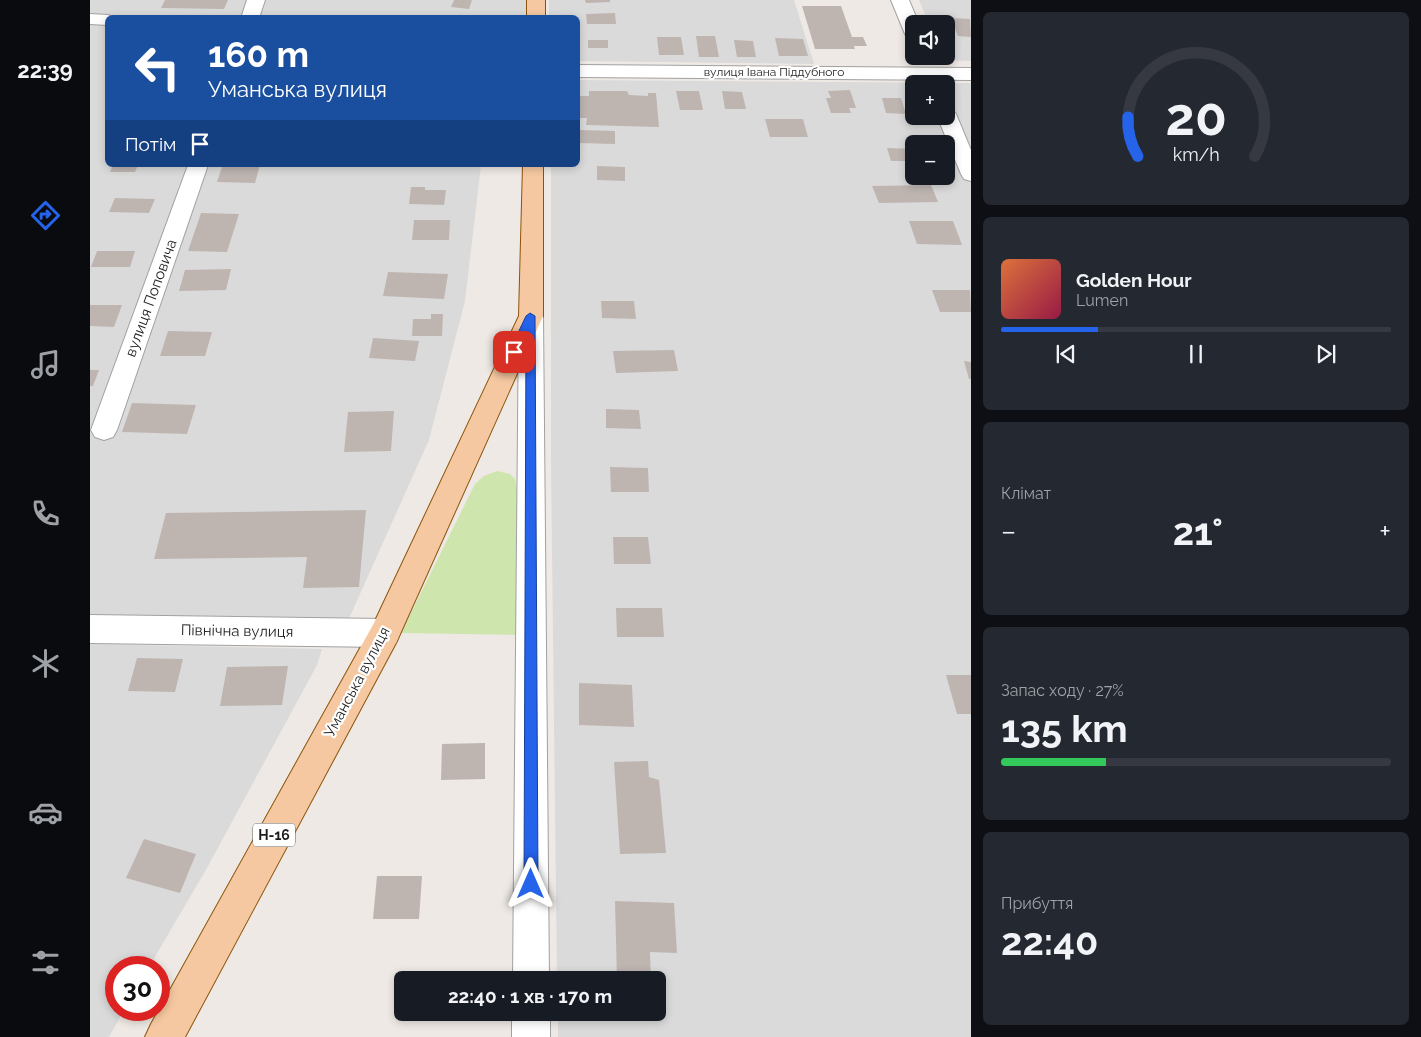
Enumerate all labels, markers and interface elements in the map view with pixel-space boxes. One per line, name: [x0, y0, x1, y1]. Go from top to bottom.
map controls: [905, 15, 955, 185]
button: sound: [905, 15, 955, 65]
text: 160 m: [208, 34, 309, 75]
icon: left: [125, 35, 190, 100]
text: 22:39: [17, 57, 73, 83]
street label: вулиця Івана Піддубного: [704, 65, 844, 79]
button: +: [905, 75, 955, 125]
text: Уманська вулиця: [208, 76, 387, 102]
text: 20: [1165, 86, 1227, 147]
icon: arrive: [186, 130, 214, 158]
text: Потім: [125, 133, 176, 155]
button: −: [905, 135, 955, 185]
text: km/h: [1172, 144, 1220, 165]
icon: directions: [28, 198, 63, 233]
street label: вулиця Поповича: [121, 237, 181, 359]
text: Golden Hour: [1076, 269, 1192, 291]
text: Lumen: [1076, 291, 1128, 310]
pin: [493, 331, 535, 373]
icon: arrive: [500, 338, 528, 366]
icon: previous: [1052, 340, 1080, 368]
icon: pause: [1182, 340, 1210, 368]
icon: next: [1312, 340, 1340, 368]
icon: music: [28, 347, 63, 382]
text: Клімат: [1001, 484, 1051, 503]
icon: phone: [28, 496, 63, 531]
text: 21°: [1173, 509, 1223, 554]
text: −: [1001, 515, 1016, 548]
text: +: [1379, 515, 1391, 548]
street label: Північна вулиця: [181, 621, 293, 641]
street label: Уманська вулиця: [320, 624, 394, 740]
icon: climate: [28, 646, 63, 681]
text: Запас ходу · 27%: [1001, 681, 1124, 700]
text: 135 km: [1001, 706, 1128, 751]
icon: car: [28, 795, 63, 830]
road number: Н-16: [253, 824, 295, 846]
position arrow: [504, 857, 556, 909]
text: Прибуття: [1001, 894, 1073, 913]
text: 22:40: [1001, 919, 1098, 964]
icon: filters: [28, 945, 63, 980]
speed limit sign: 30: [105, 956, 170, 1021]
text: 22:40 · 1 хв · 170 m: [448, 985, 612, 1007]

